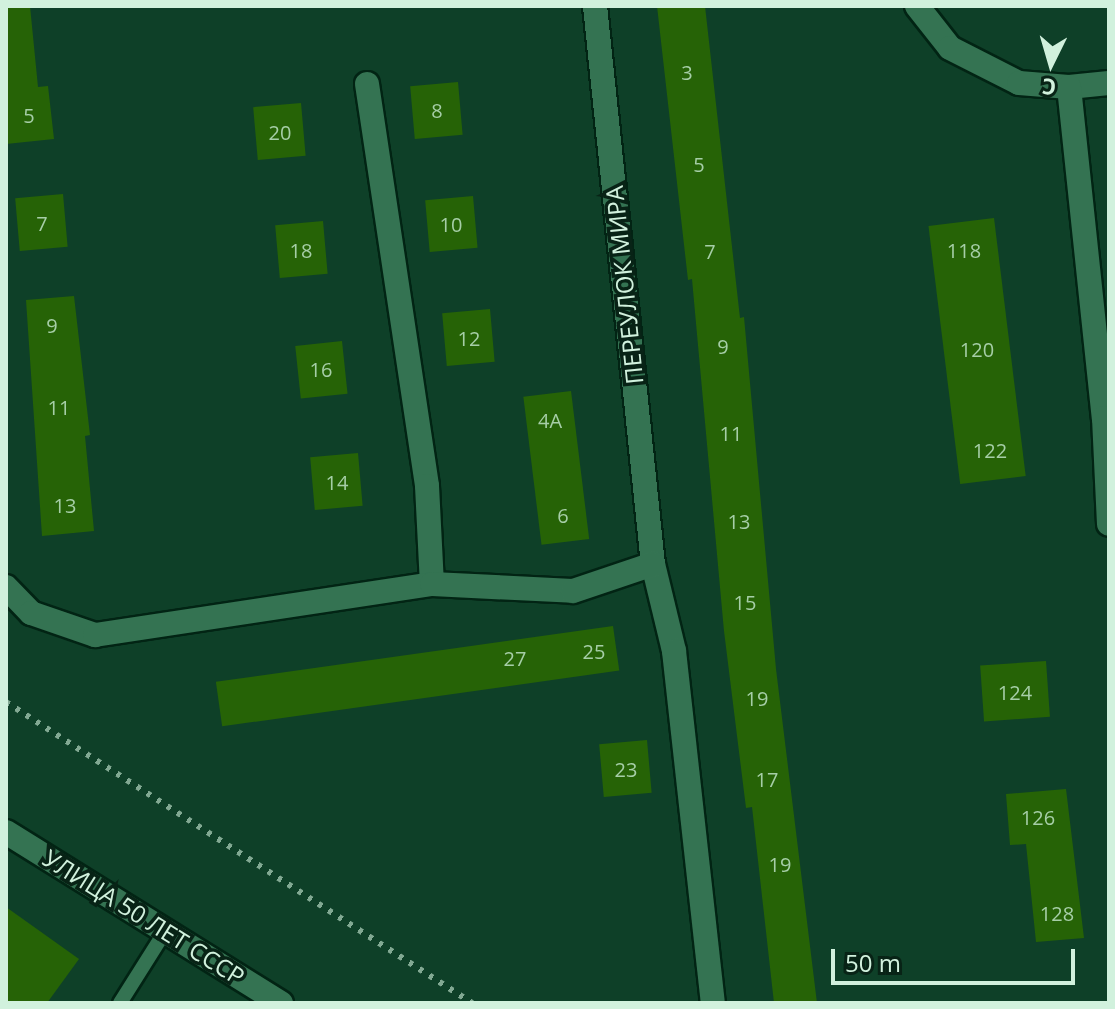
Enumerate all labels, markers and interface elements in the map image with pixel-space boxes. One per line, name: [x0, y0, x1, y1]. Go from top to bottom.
north arrow: [1011, 24, 1091, 104]
house number: 3: [681, 60, 693, 84]
text: С: [1041, 72, 1057, 103]
house number: 8: [431, 98, 443, 122]
house number: 5: [23, 103, 35, 127]
house number: 20: [269, 120, 291, 144]
house number: 5: [693, 152, 705, 176]
street label: ПЕРЕУЛОК МИРА: [599, 184, 649, 386]
house number: 7: [36, 211, 48, 235]
house number: 10: [440, 212, 462, 236]
house number: 18: [290, 238, 312, 262]
house number: 118: [947, 238, 981, 262]
house number: 7: [704, 239, 716, 263]
house number: 9: [46, 313, 58, 337]
house number: 12: [458, 326, 480, 350]
house number: 9: [717, 334, 729, 358]
house number: 120: [960, 337, 994, 361]
house number: 16: [310, 357, 332, 381]
house number: 11: [48, 395, 70, 419]
house number: 4А: [538, 408, 562, 432]
house number: 11: [720, 421, 742, 445]
house number: 122: [973, 438, 1007, 462]
house number: 14: [326, 470, 348, 494]
house number: 13: [54, 493, 76, 517]
house number: 6: [557, 503, 569, 527]
house number: 13: [728, 509, 750, 533]
house number: 15: [734, 590, 756, 614]
house number: 25: [583, 639, 605, 663]
house number: 27: [504, 646, 526, 670]
house number: 124: [998, 680, 1032, 704]
house number: 19: [746, 686, 768, 710]
house number: 23: [615, 757, 637, 781]
house number: 17: [756, 767, 778, 791]
house number: 126: [1021, 805, 1055, 829]
street label: УЛИЦА 50 ЛЕТ СССР: [38, 843, 250, 991]
house number: 19: [769, 852, 791, 876]
house number: 128: [1040, 901, 1074, 925]
scale bar: [835, 933, 1079, 983]
text: 50 m: [845, 946, 901, 979]

